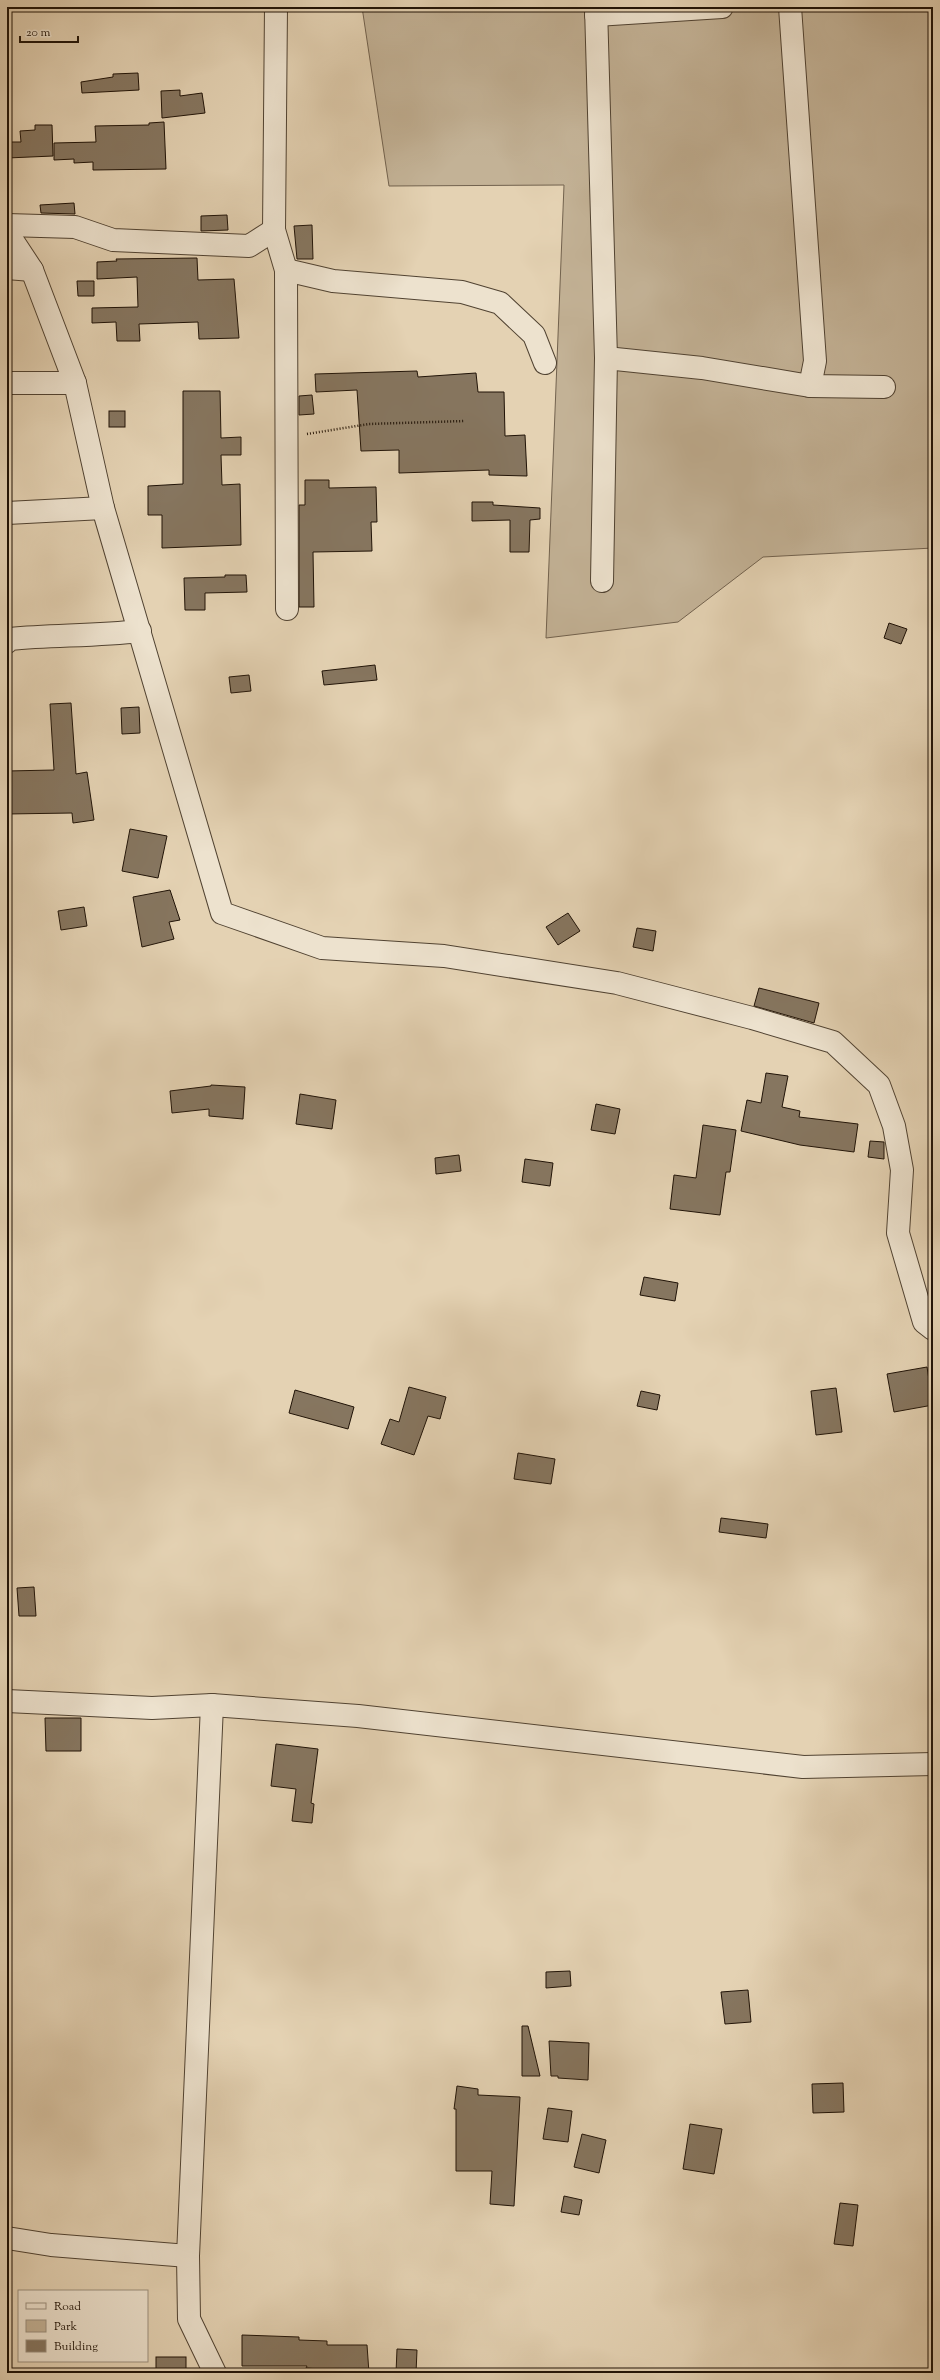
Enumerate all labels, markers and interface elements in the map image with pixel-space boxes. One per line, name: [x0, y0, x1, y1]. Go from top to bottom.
scale bar: [20, 18, 78, 44]
text: 20 m: [26, 24, 51, 42]
legend: [18, 2290, 148, 2362]
text: Road: [54, 2298, 81, 2316]
text: Park: [54, 2318, 77, 2336]
text: Building: [54, 2338, 98, 2356]

